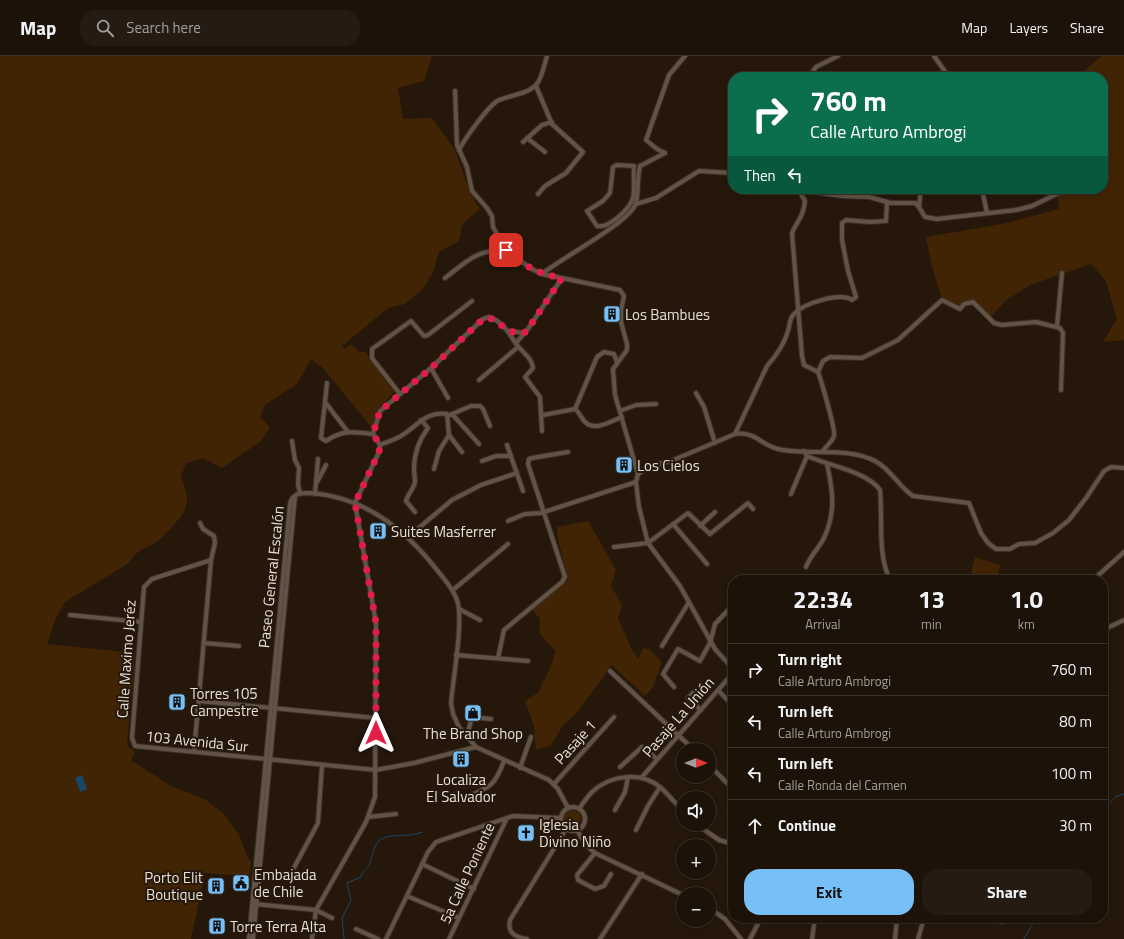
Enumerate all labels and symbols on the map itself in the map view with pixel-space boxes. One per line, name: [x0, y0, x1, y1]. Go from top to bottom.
pin: [489, 233, 523, 267]
place label: Los Bambues: [625, 303, 710, 326]
building icon: Los Bambues: [602, 304, 622, 324]
place label: Los Cielos: [637, 454, 700, 477]
building icon: Los Cielos: [614, 455, 634, 475]
street label: Paseo General Escalón: [252, 505, 290, 649]
place label: Suites Masferrer: [391, 520, 496, 543]
building icon: Suites Masferrer: [368, 521, 388, 541]
street label: Calle Maximo Jeréz: [110, 599, 142, 719]
street label: Pasaje La Unión: [637, 672, 719, 762]
place label: Torres 105 Campestre: [190, 682, 259, 722]
building icon: Torres 105 Campestre: [167, 692, 187, 712]
shop icon: The Brand Shop: [463, 703, 483, 723]
position arrow: [355, 712, 397, 754]
street label: Pasaje 1: [549, 714, 601, 770]
place label: The Brand Shop: [423, 722, 523, 745]
street label: 103 Avenida Sur: [144, 724, 250, 758]
north arrow: [676, 743, 716, 783]
building icon: Localiza El Salvador: [451, 749, 471, 769]
place label: Localiza El Salvador: [426, 768, 496, 808]
place label: Iglesia Divino Niño: [539, 813, 611, 853]
street label: 5a Calle Poniente: [433, 819, 501, 927]
church icon: Iglesia Divino Niño: [516, 823, 536, 843]
place label: Embajada de Chile: [254, 863, 317, 903]
place label: Porto Elit Boutique: [144, 866, 204, 906]
public building icon: Embajada de Chile: [231, 873, 251, 893]
building icon: Porto Elit Boutique: [206, 876, 226, 896]
place label: Torre Terra Alta: [230, 915, 327, 938]
building icon: Torre Terra Alta: [207, 916, 227, 936]

